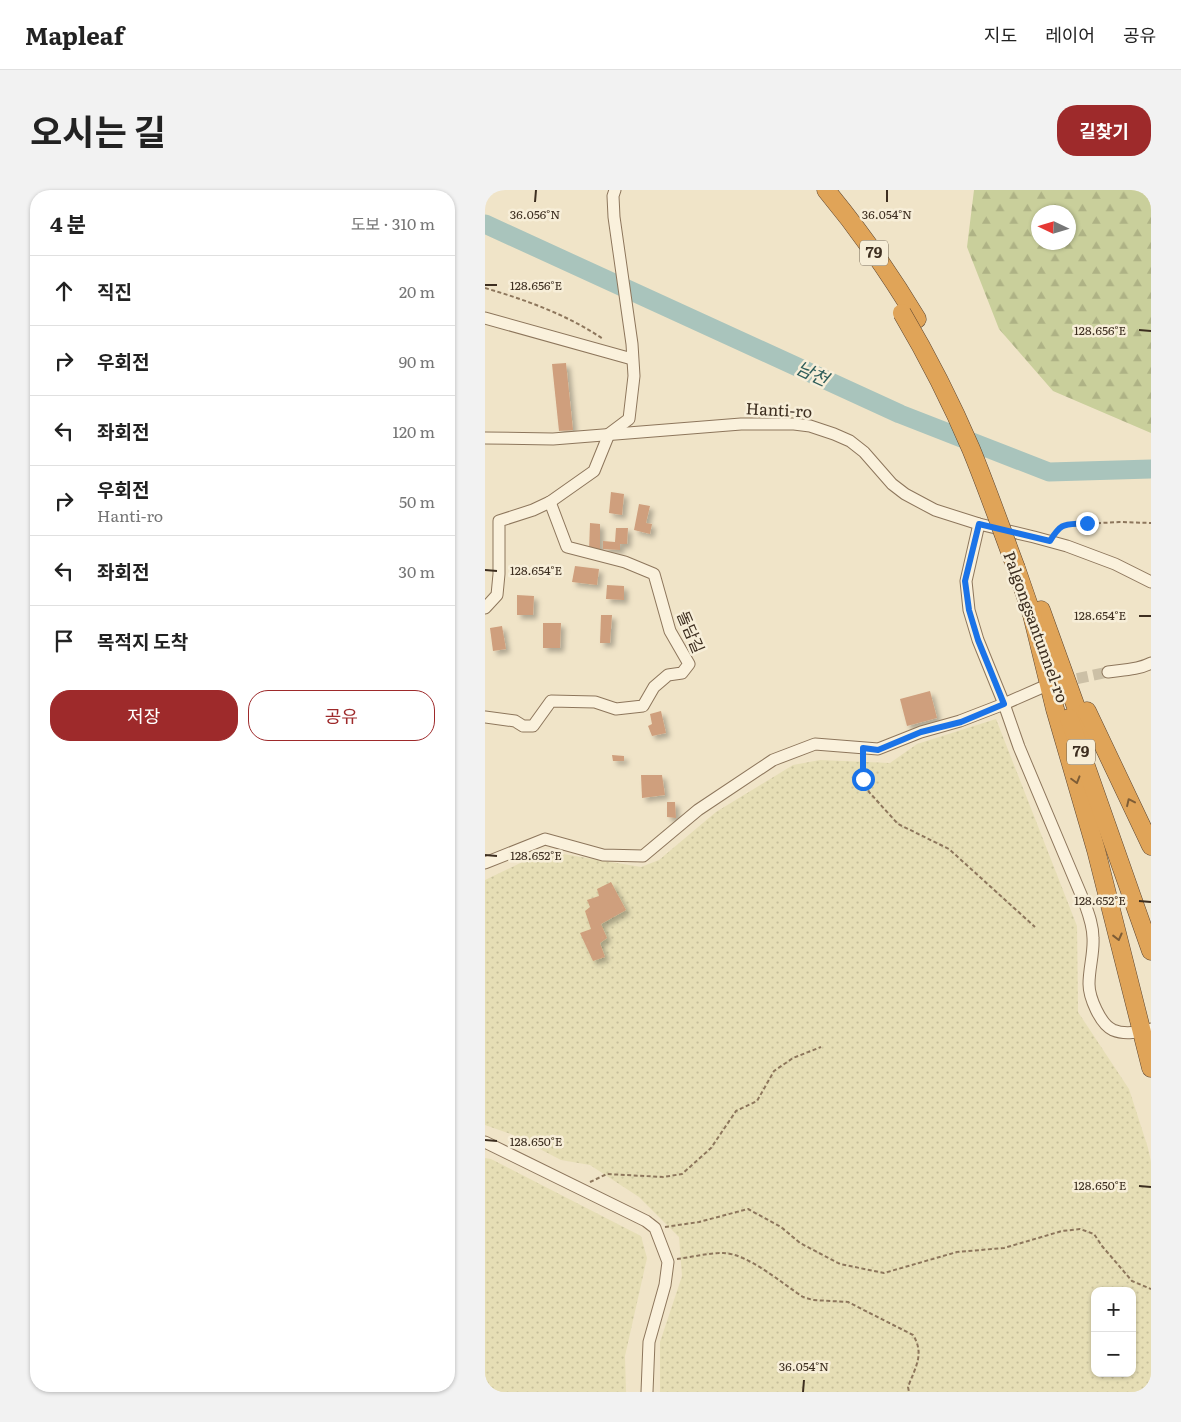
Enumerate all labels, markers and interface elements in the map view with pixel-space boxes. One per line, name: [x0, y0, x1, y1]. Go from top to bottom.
text: Mapleaf: [25, 17, 124, 52]
text: 지도: [984, 21, 1017, 48]
text: 레이어: [1045, 21, 1095, 48]
text: 공유: [1123, 21, 1156, 48]
text: 오시는 길: [30, 104, 166, 156]
button: 길찾기: [1057, 105, 1151, 156]
text: 36.056°N: [510, 205, 560, 223]
text: 36.054°N: [862, 205, 912, 223]
north arrow: [1031, 205, 1076, 250]
text: 4 분: [50, 207, 86, 238]
text: 도보 · 310 m: [351, 211, 435, 235]
road number: 79: [860, 240, 888, 266]
text: 128.656°E: [510, 276, 562, 294]
icon: ahead: [50, 277, 78, 305]
text: 직진: [97, 277, 132, 305]
text: 20 m: [399, 279, 435, 303]
text: 128.656°E: [1074, 321, 1126, 339]
icon: right: [50, 347, 78, 375]
text: 우회전: [97, 347, 149, 375]
text: 90 m: [399, 349, 435, 373]
water label: 남천: [792, 353, 836, 393]
street label: Hanti-ro: [745, 395, 813, 423]
icon: left: [50, 417, 78, 445]
text: 좌회전: [97, 417, 149, 445]
text: 120 m: [392, 419, 435, 443]
text: 우회전: [97, 475, 149, 503]
icon: right: [50, 487, 78, 515]
text: 50 m: [399, 489, 435, 513]
text: Hanti-ro: [97, 503, 163, 527]
route end: [1076, 512, 1099, 535]
street label: Palgongsantunnel-ro: [998, 548, 1076, 706]
icon: left: [50, 557, 78, 585]
text: 좌회전: [97, 557, 149, 585]
text: 30 m: [398, 559, 435, 583]
text: 128.654°E: [510, 561, 562, 579]
text: 128.654°E: [1074, 606, 1126, 624]
street label: 돌담길: [672, 607, 712, 657]
icon: arrive: [50, 627, 78, 655]
text: 목적지 도착: [97, 627, 188, 655]
button: 저장: [50, 690, 238, 741]
button: 공유: [248, 690, 435, 741]
road number: 79: [1067, 740, 1095, 764]
route start: [852, 768, 875, 791]
one-way arrow: [1070, 776, 1080, 784]
one-way arrow: [1126, 798, 1137, 807]
text: 128.652°E: [510, 846, 562, 864]
text: 128.652°E: [1074, 891, 1126, 909]
one-way arrow: [1112, 933, 1122, 941]
text: 128.650°E: [510, 1132, 563, 1150]
text: 128.650°E: [1074, 1176, 1127, 1194]
map controls: [1091, 1287, 1136, 1377]
button: +: [1091, 1287, 1136, 1332]
button: −: [1091, 1332, 1136, 1377]
text: 36.054°N: [779, 1357, 829, 1375]

